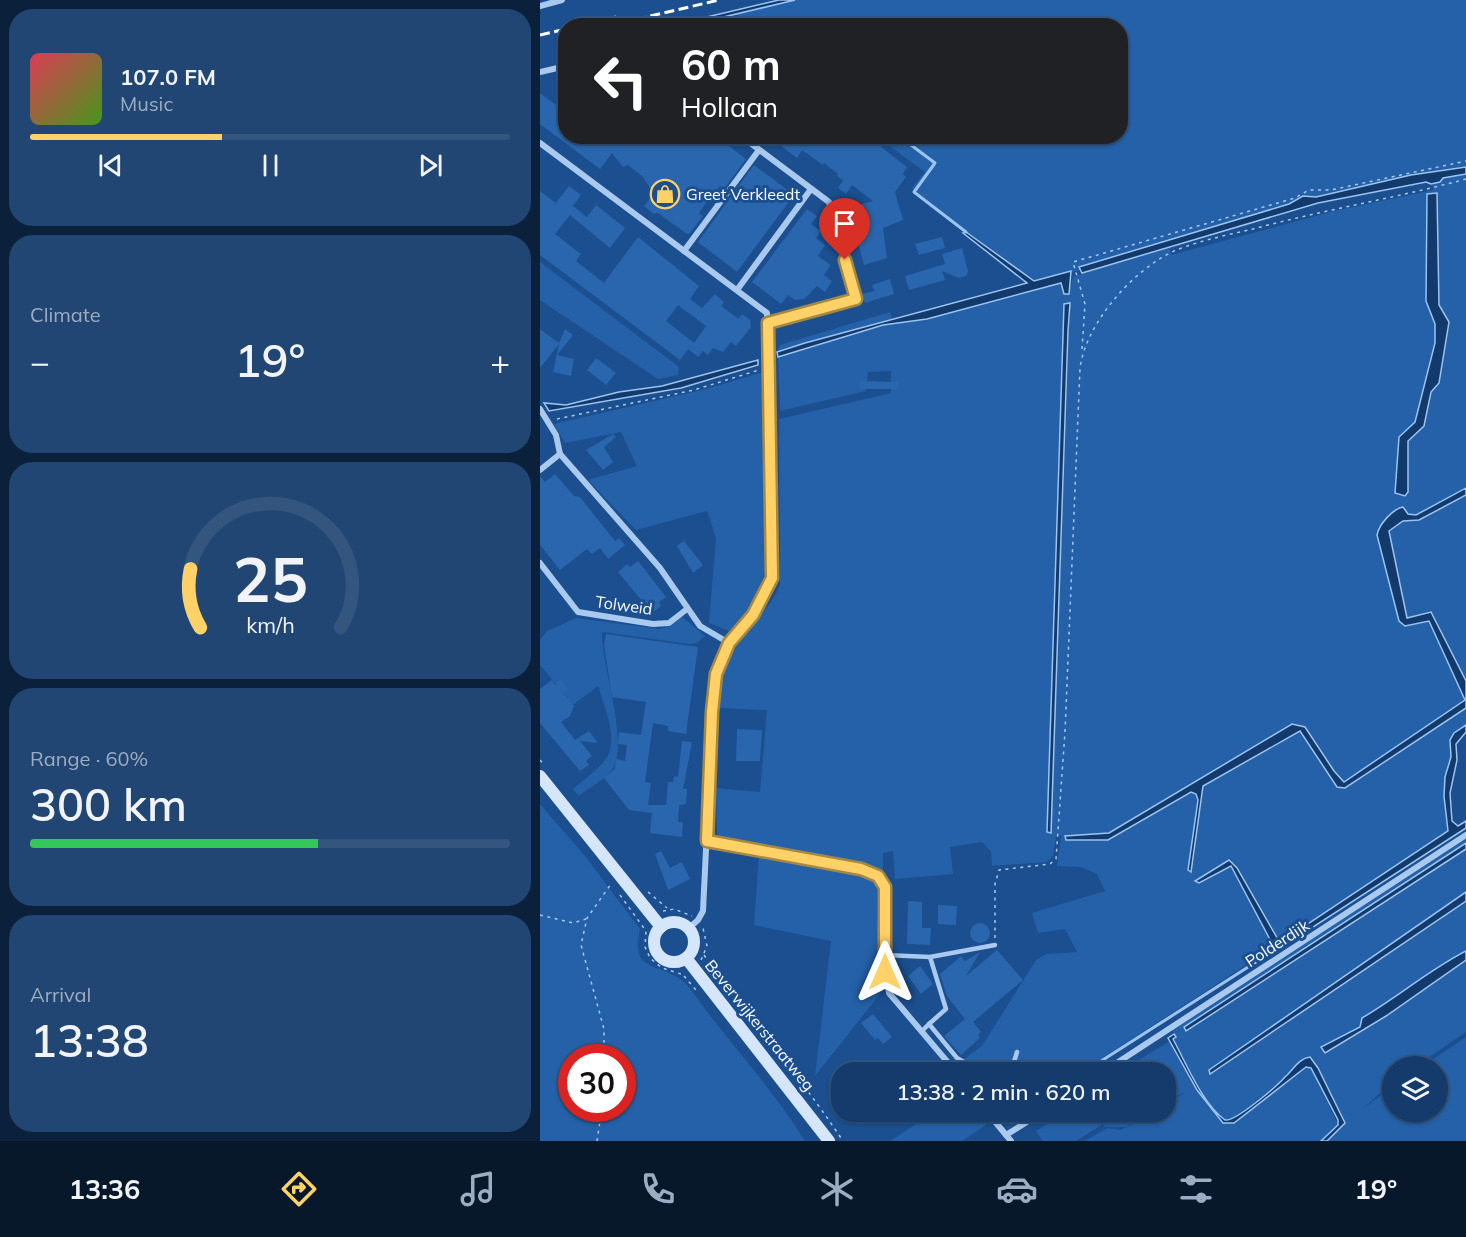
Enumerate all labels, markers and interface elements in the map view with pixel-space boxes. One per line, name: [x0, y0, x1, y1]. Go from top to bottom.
text: 60 m: [681, 38, 781, 91]
icon: left: [582, 42, 660, 120]
text: 107.0 FM: [120, 63, 216, 91]
text: Hollaan: [681, 90, 778, 124]
text: Music: [120, 91, 173, 116]
icon: previous: [94, 149, 127, 182]
icon: pause: [254, 149, 287, 182]
icon: next: [414, 149, 447, 182]
shop icon: Greet Verkleedt: [649, 178, 681, 210]
place label: Greet Verkleedt: [686, 184, 800, 204]
pin: [819, 198, 870, 260]
icon: arrive: [828, 207, 861, 240]
text: Climate: [30, 302, 101, 327]
text: 19°: [235, 332, 305, 388]
text: −: [30, 341, 50, 382]
text: +: [490, 341, 510, 382]
text: 25: [233, 539, 307, 618]
street label: Tolweid: [594, 591, 654, 619]
text: km/h: [246, 611, 294, 638]
text: Range · 60%: [30, 746, 148, 771]
text: 300 km: [30, 776, 187, 832]
street label: Polderdijk: [1241, 914, 1313, 971]
position arrow: [853, 940, 917, 1004]
street label: Beverwijkerstraatweg: [701, 955, 819, 1095]
text: Arrival: [30, 982, 91, 1007]
text: 13:38: [30, 1012, 149, 1068]
speed limit sign: 30: [558, 1044, 636, 1122]
map controls: [1382, 1056, 1448, 1122]
button: layers: [1382, 1056, 1448, 1122]
text: 13:38 · 2 min · 620 m: [896, 1078, 1111, 1106]
icon: directions: [278, 1168, 320, 1210]
icon: music: [457, 1168, 499, 1210]
icon: phone: [637, 1168, 679, 1210]
icon: climate: [816, 1168, 858, 1210]
icon: car: [996, 1168, 1038, 1210]
icon: filters: [1175, 1168, 1217, 1210]
text: 13:36: [69, 1172, 140, 1206]
text: 19°: [1355, 1172, 1397, 1206]

